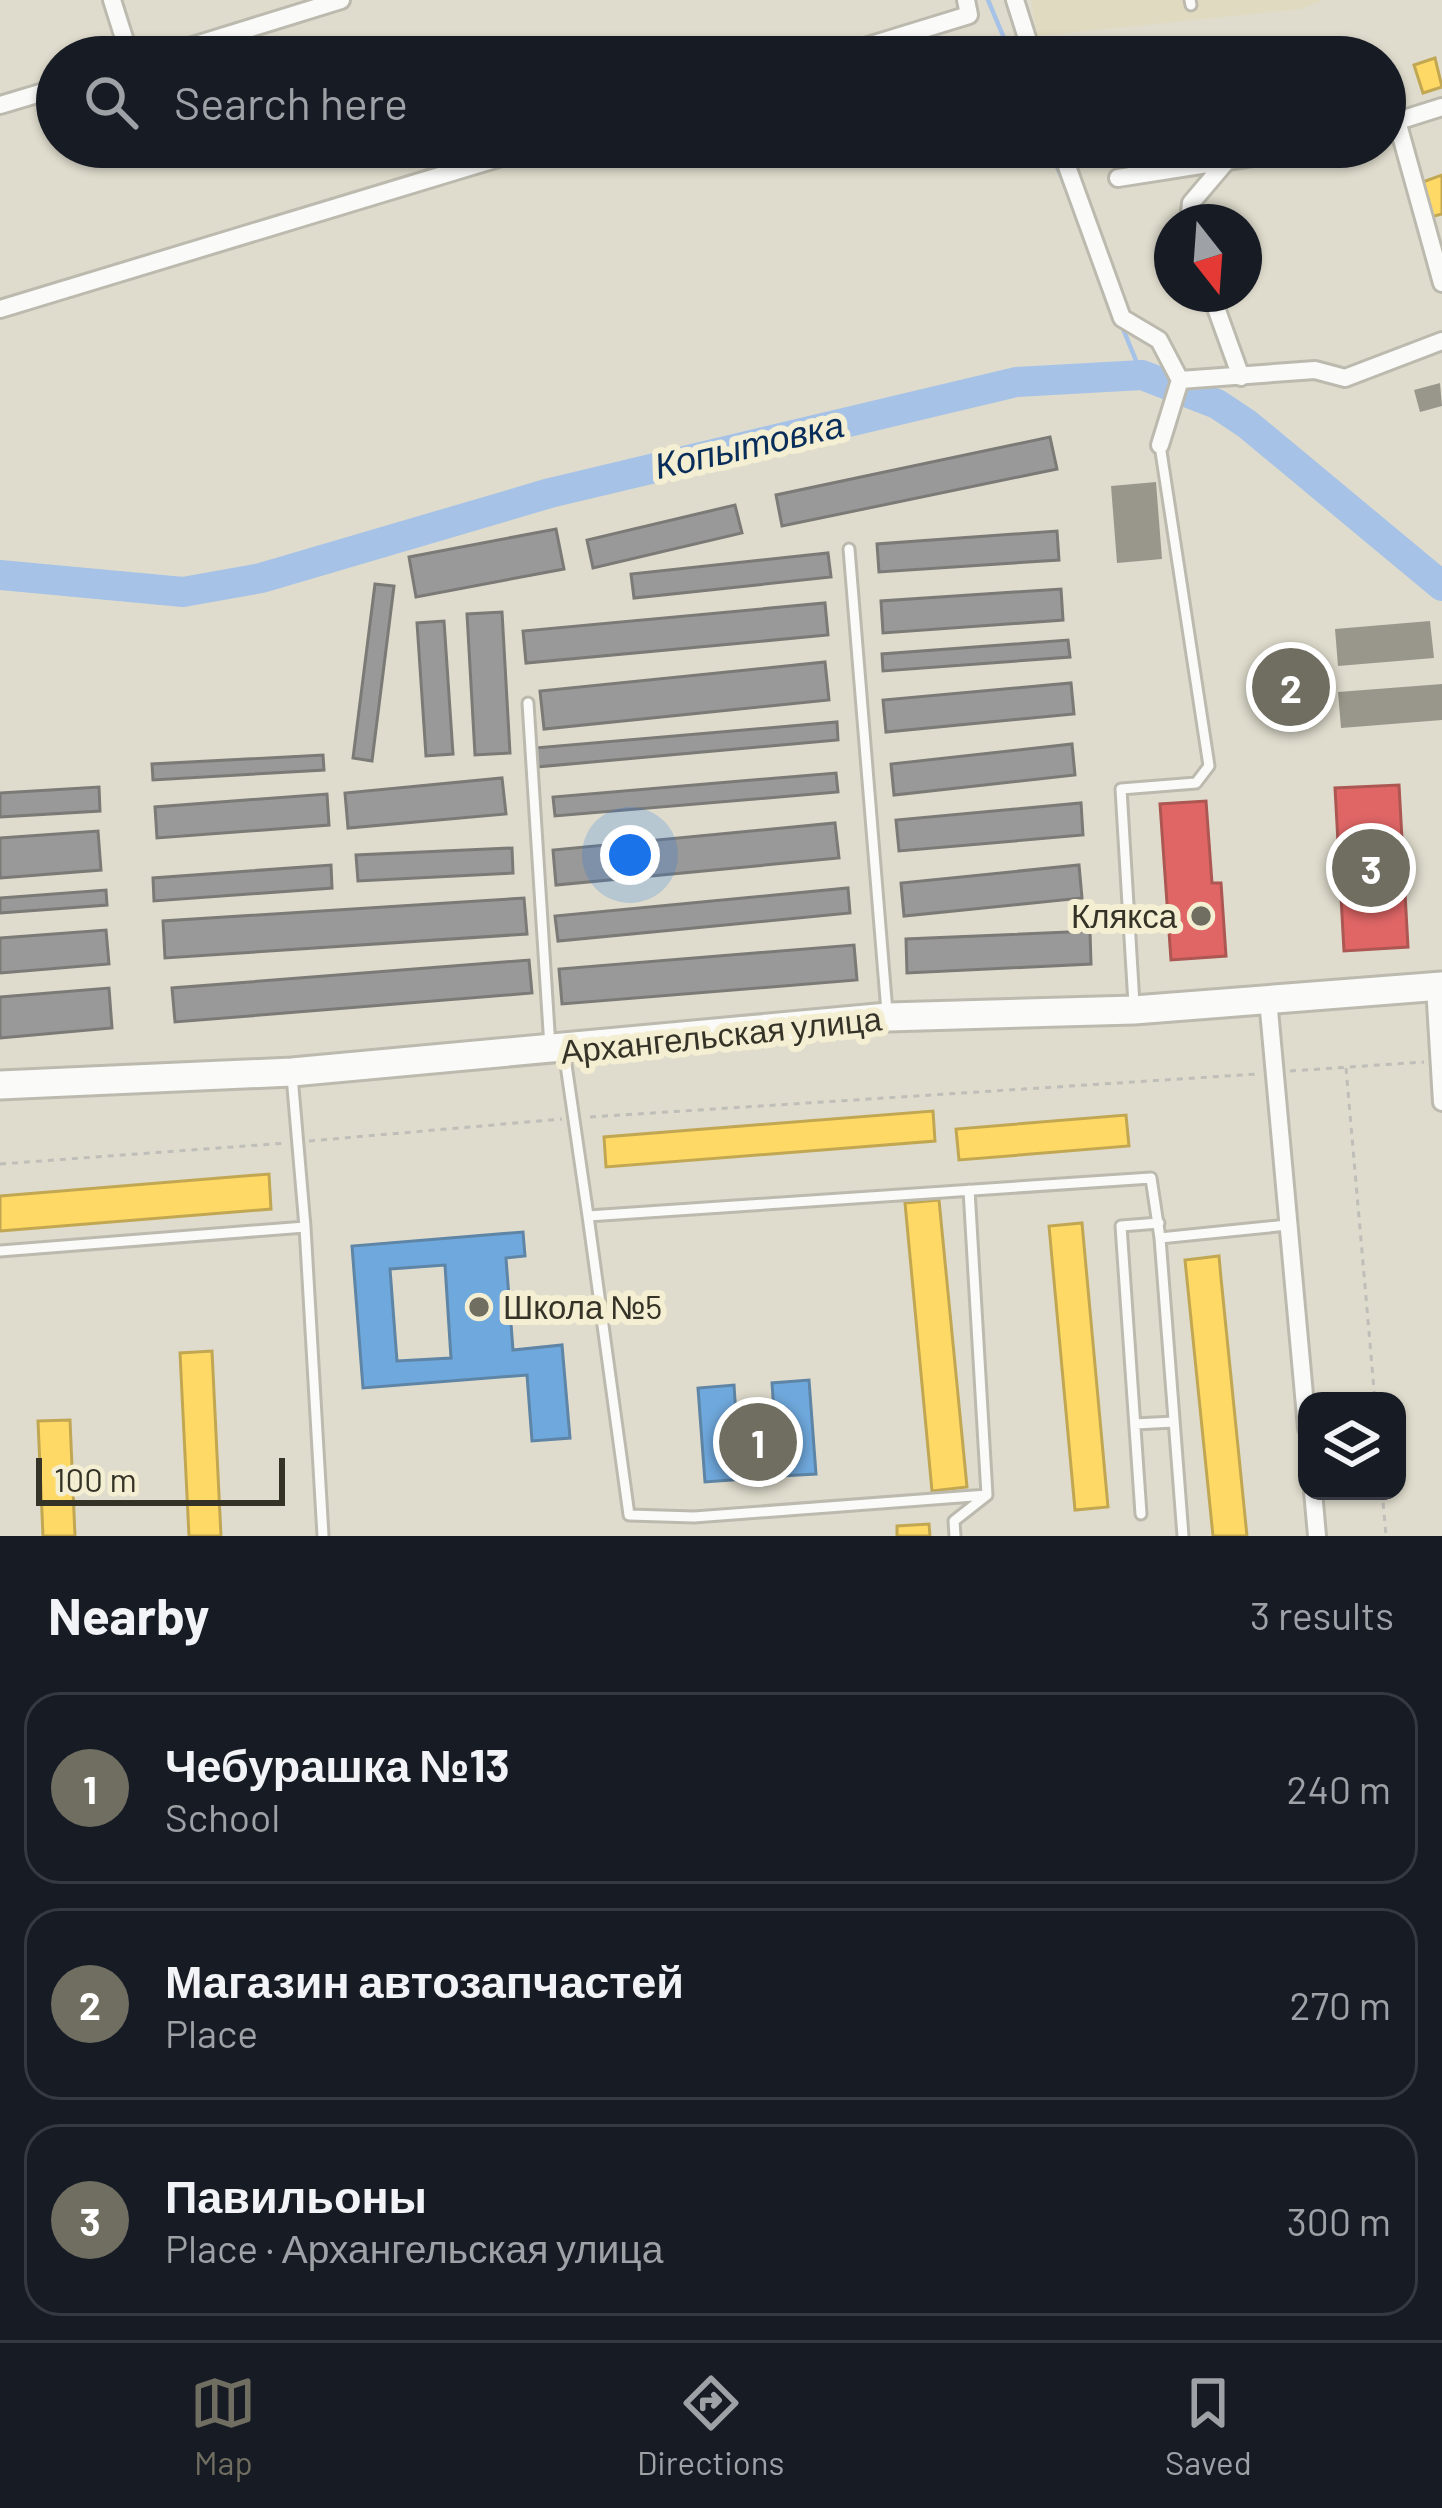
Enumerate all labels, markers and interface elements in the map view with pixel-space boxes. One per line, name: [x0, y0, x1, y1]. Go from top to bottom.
search box: [36, 36, 1406, 168]
icon: search: [78, 69, 144, 135]
text: Search here: [174, 75, 408, 129]
north arrow: [1154, 204, 1262, 312]
water label: Копытовка: [650, 401, 848, 486]
pin: 2: [1252, 642, 1330, 732]
pin: 3: [1332, 823, 1410, 913]
your location: [600, 825, 660, 885]
place label: Клякса: [1071, 895, 1178, 935]
marker: Клякса: [1188, 903, 1214, 929]
street label: Архангельская улица: [558, 997, 884, 1071]
place label: Школа №5: [503, 1286, 662, 1326]
marker: Школа №5: [466, 1294, 492, 1320]
map controls: [1298, 1392, 1406, 1500]
button: layers: [1298, 1392, 1406, 1500]
pin: 1: [719, 1397, 797, 1487]
scale bar: [36, 1452, 285, 1505]
text: 100 m: [54, 1459, 137, 1499]
text: Nearby: [48, 1584, 209, 1645]
text: 3 results: [1250, 1591, 1394, 1638]
text: Чебурашка №13: [165, 1737, 510, 1791]
text: 1: [83, 1765, 97, 1812]
text: 240 m: [1287, 1765, 1391, 1812]
text: School: [165, 1793, 280, 1840]
text: Магазин автозапчастей: [165, 1953, 684, 2007]
text: 2: [79, 1981, 101, 2028]
text: 270 m: [1290, 1981, 1391, 2028]
text: Place: [165, 2009, 258, 2056]
text: Павильоны: [165, 2168, 427, 2222]
text: 3: [79, 2197, 101, 2244]
text: 300 m: [1287, 2197, 1391, 2244]
text: Place · Архангельская улица: [165, 2224, 663, 2271]
tab: Map: [190, 2370, 256, 2482]
tab: Directions: [637, 2370, 784, 2482]
tab: Saved: [1165, 2370, 1252, 2482]

